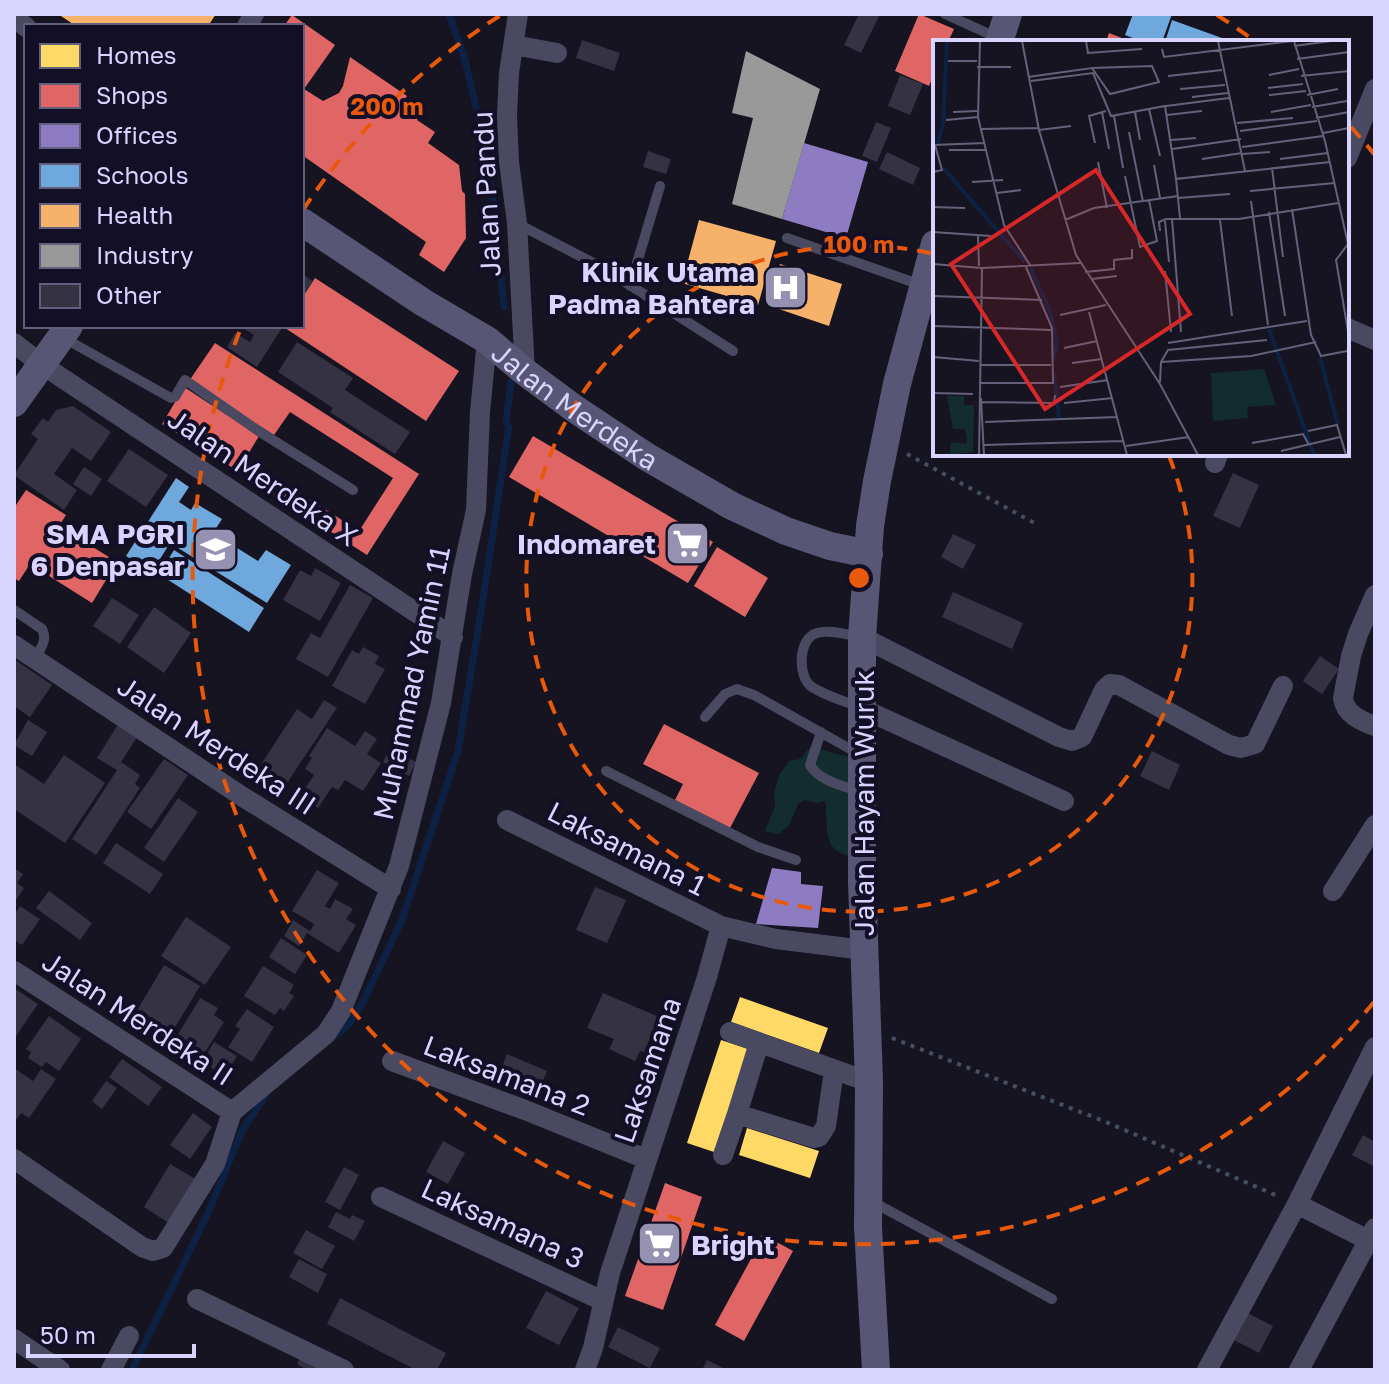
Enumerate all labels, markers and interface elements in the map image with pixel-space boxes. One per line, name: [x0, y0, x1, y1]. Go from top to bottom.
legend: [24, 24, 304, 328]
text: Homes: [96, 40, 177, 69]
inset map: [933, 40, 1349, 456]
text: Shops: [96, 80, 168, 109]
text: 200 m: [351, 91, 423, 120]
street label: Jalan Pandu: [465, 110, 507, 278]
text: Offices: [96, 120, 178, 149]
text: Schools: [96, 160, 188, 189]
text: Health: [96, 200, 173, 229]
text: 100 m: [824, 229, 894, 258]
text: Industry: [96, 240, 193, 269]
place label: Klinik Utama Padma Bahtera: [548, 255, 755, 320]
hospital icon: Klinik Utama Padma Bahtera: [762, 263, 810, 311]
text: Other: [96, 280, 161, 309]
street label: Jalan Merdeka: [486, 335, 664, 476]
street label: Jalan Merdeka X: [162, 401, 364, 553]
place label: SMA PGRI 6 Denpasar: [30, 517, 185, 582]
supermarket icon: Indomaret: [663, 519, 711, 567]
school or university icon: SMA PGRI 6 Denpasar: [192, 525, 240, 573]
place label: Indomaret: [517, 527, 656, 560]
street label: Muhammad Yamin 11: [366, 543, 456, 823]
centre of rings: [845, 564, 873, 592]
street label: Jalan Merdeka III: [112, 669, 322, 821]
street label: Jalan Hayam Wuruk: [847, 670, 880, 936]
street label: Laksamana 1: [543, 794, 711, 902]
street label: Jalan Merdeka II: [36, 944, 240, 1092]
street label: Laksamana: [607, 993, 687, 1147]
street label: Laksamana 2: [419, 1028, 595, 1122]
street label: Laksamana 3: [416, 1171, 590, 1275]
supermarket icon: Bright: [636, 1220, 684, 1268]
place label: Bright: [691, 1228, 775, 1261]
scale bar: [28, 1308, 194, 1358]
text: 50 m: [40, 1320, 96, 1349]

